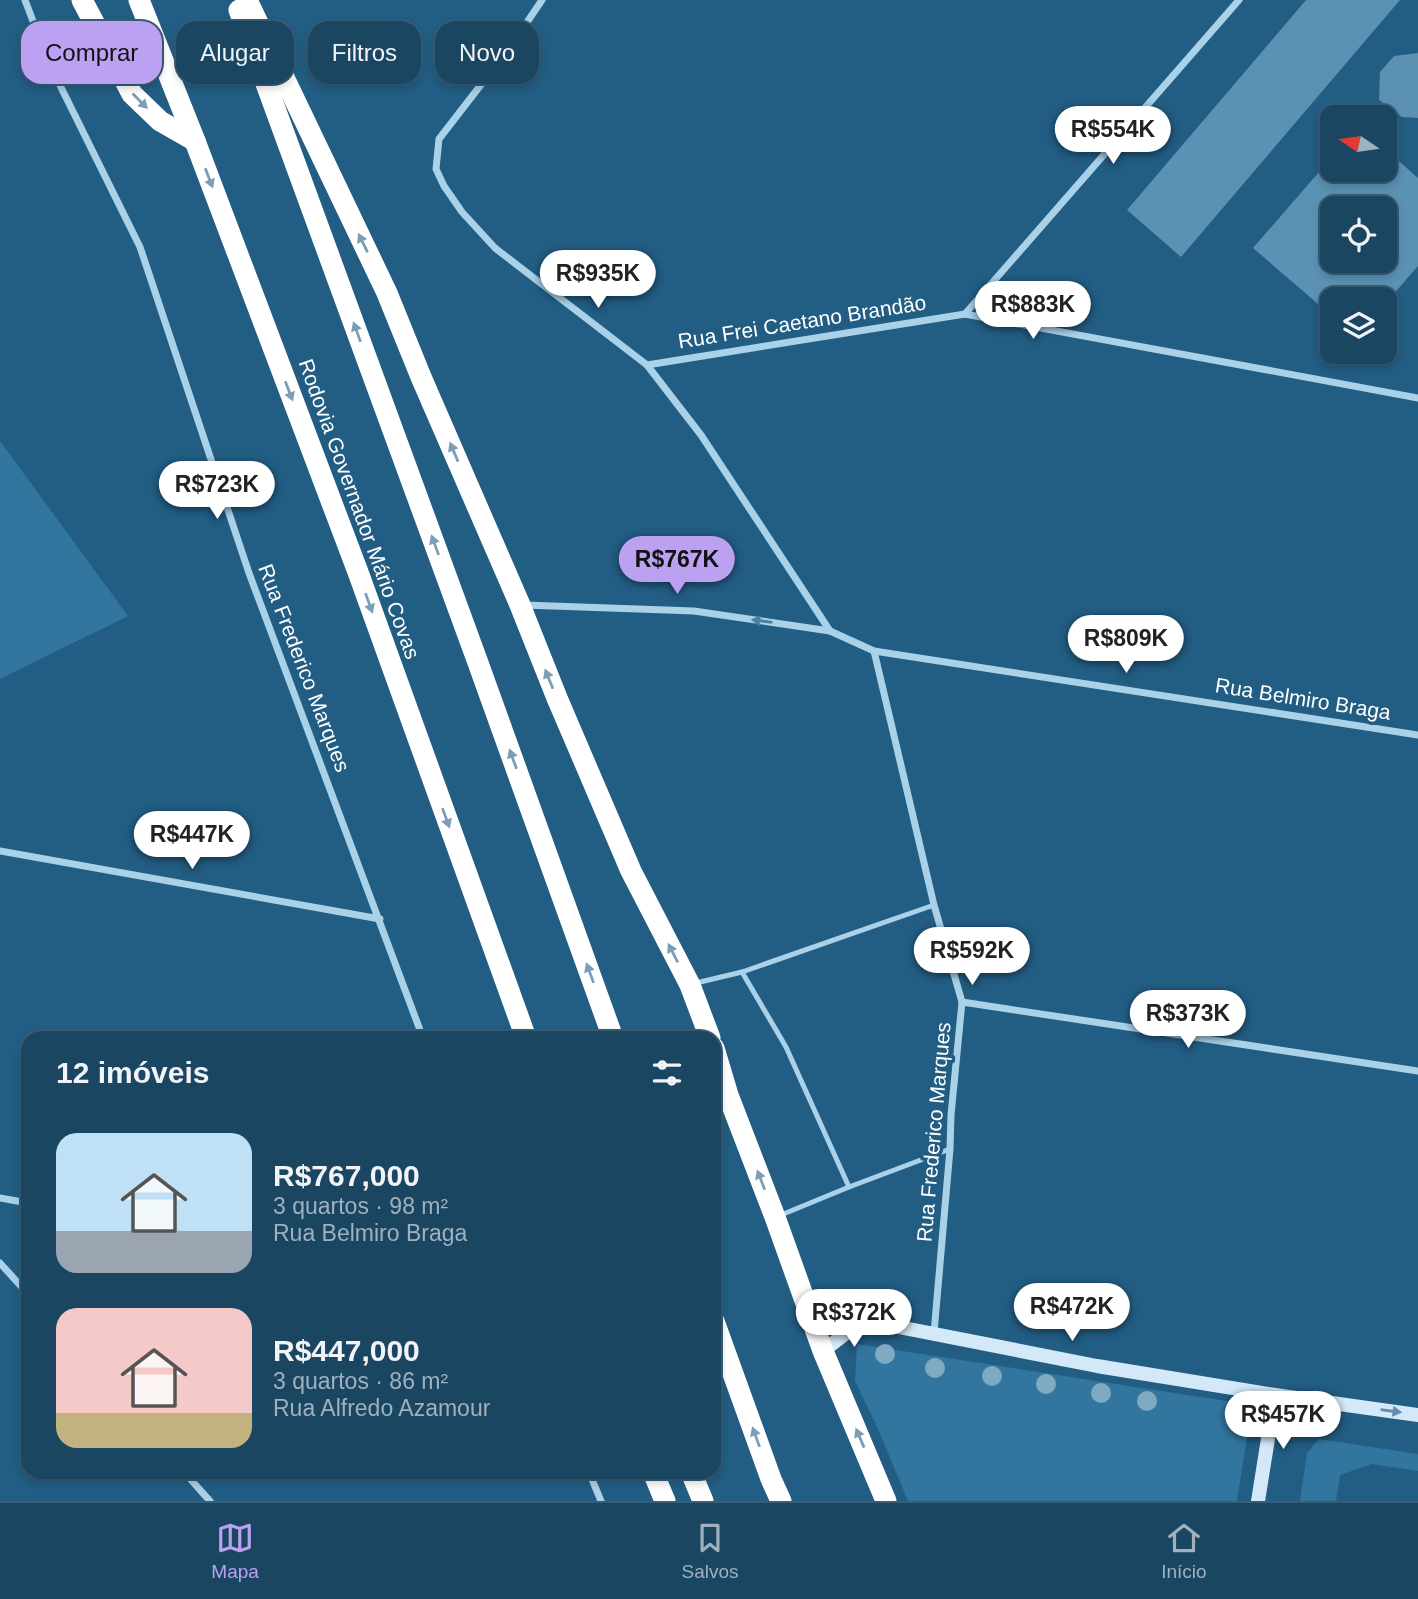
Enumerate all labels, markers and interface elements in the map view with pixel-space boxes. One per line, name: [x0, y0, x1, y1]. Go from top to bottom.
chip: Comprar: [21, 21, 162, 84]
chip: Alugar: [176, 21, 294, 84]
chip: Filtros: [308, 21, 421, 84]
chip: Novo: [435, 21, 539, 84]
one-way arrow: [131, 93, 148, 109]
north arrow: [1320, 105, 1396, 182]
map controls: [1320, 105, 1397, 364]
pin: R$554K: [1056, 106, 1170, 166]
text: R$554K: [1071, 116, 1155, 142]
one-way arrow: [203, 167, 214, 188]
button: locate: [1320, 196, 1397, 273]
one-way arrow: [358, 233, 369, 253]
pin: R$935K: [541, 250, 655, 310]
text: R$935K: [556, 260, 640, 286]
pin: R$883K: [976, 282, 1090, 341]
button: layers: [1320, 287, 1397, 364]
street label: Rua Frei Caetano Brandão: [676, 291, 928, 352]
text: R$883K: [991, 291, 1075, 317]
one-way arrow: [351, 321, 362, 342]
street label: Rodovia Governador Mário Covas: [294, 356, 425, 662]
one-way arrow: [284, 380, 295, 401]
one-way arrow: [448, 442, 460, 462]
pin: R$723K: [160, 462, 274, 521]
text: R$723K: [175, 471, 259, 497]
one-way arrow: [430, 535, 441, 556]
pin: R$767K: [620, 536, 734, 596]
text: R$767K: [635, 546, 719, 572]
street label: Rua Frederico Marques: [254, 561, 355, 775]
one-way arrow: [364, 593, 375, 614]
one-way arrow: [751, 615, 773, 626]
pin: R$809K: [1069, 616, 1183, 675]
text: R$809K: [1084, 625, 1168, 651]
one-way arrow: [544, 668, 555, 689]
street label: Rua Belmiro Braga: [1214, 673, 1393, 724]
one-way arrow: [507, 749, 518, 770]
one-way arrow: [441, 807, 452, 828]
pin: R$447K: [135, 812, 249, 871]
text: R$447K: [150, 821, 234, 847]
pin: R$592K: [915, 928, 1029, 987]
text: R$592K: [930, 937, 1014, 963]
one-way arrow: [668, 943, 679, 963]
one-way arrow: [584, 963, 595, 984]
pin: R$373K: [1131, 990, 1245, 1050]
text: R$373K: [1146, 1000, 1230, 1026]
street label: Rua Frederico Marques: [912, 1021, 955, 1243]
icon: filters: [648, 1054, 686, 1092]
text: 12 imóveis: [56, 1056, 209, 1089]
text: R$767,000: [273, 1159, 420, 1192]
icon: home: [112, 1161, 196, 1245]
one-way arrow: [755, 1170, 766, 1191]
text: 3 quartos · 98 m²: [273, 1193, 448, 1219]
text: Rua Belmiro Braga: [273, 1220, 467, 1246]
pin: R$472K: [1015, 1284, 1129, 1343]
pin: R$372K: [797, 1290, 911, 1349]
text: R$472K: [1030, 1293, 1114, 1319]
text: R$372K: [812, 1299, 896, 1325]
text: R$447,000: [273, 1334, 420, 1367]
icon: home: [112, 1336, 196, 1420]
text: 3 quartos · 86 m²: [273, 1368, 448, 1394]
pin: R$457K: [1226, 1392, 1340, 1451]
text: Rua Alfredo Azamour: [273, 1395, 490, 1421]
text: R$457K: [1241, 1401, 1325, 1427]
one-way arrow: [1380, 1406, 1402, 1417]
one-way arrow: [750, 1427, 761, 1448]
one-way arrow: [854, 1427, 865, 1448]
tab: Mapa: [211, 1519, 259, 1583]
tab: Salvos: [682, 1519, 739, 1583]
tab: Início: [1161, 1519, 1207, 1583]

